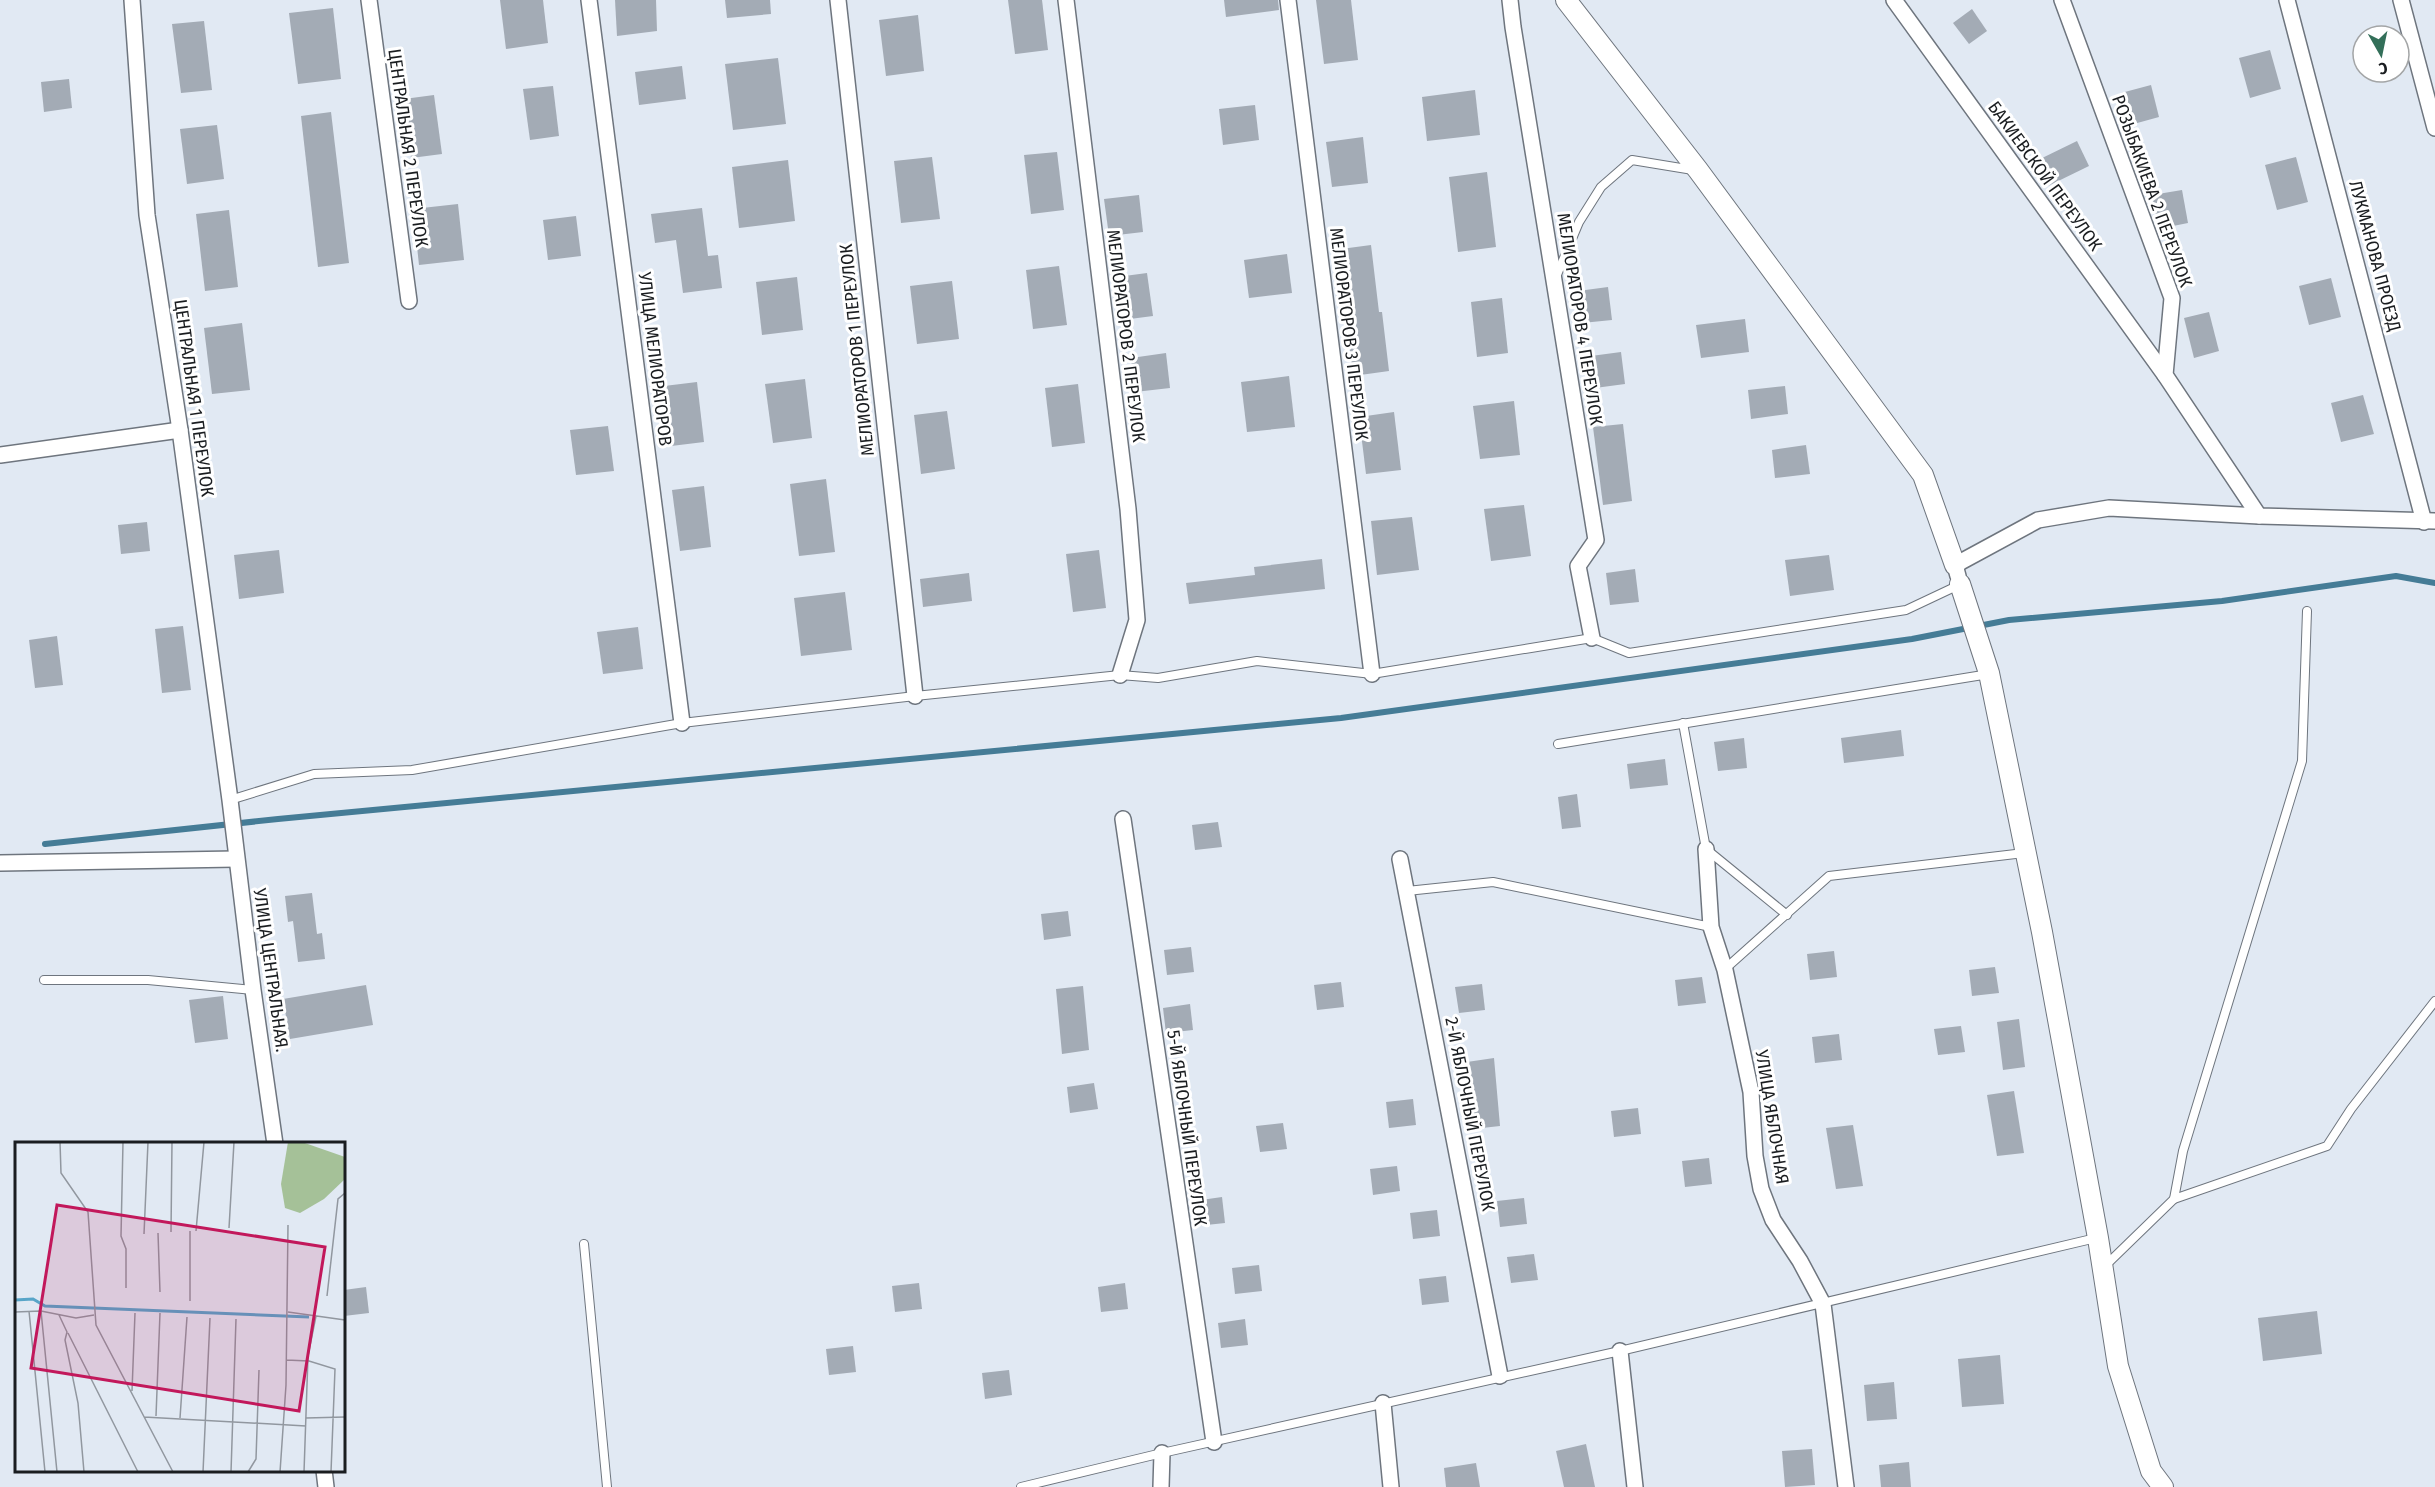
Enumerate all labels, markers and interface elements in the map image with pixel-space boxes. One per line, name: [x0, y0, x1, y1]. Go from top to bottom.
north arrow: [2351, 24, 2411, 84]
street label: ЦЕНТРАЛЬНАЯ 2 ПЕРЕУЛОК: [383, 47, 433, 249]
text: С: [2377, 58, 2389, 78]
street label: РОЗЫБАКИЕВА 2 ПЕРЕУЛОК: [2107, 92, 2197, 290]
street label: БАКИЕВСКОЙ ПЕРЕУЛОК: [1983, 97, 2107, 255]
street label: ЛУКМАНОВА ПРОЕЗД: [2344, 178, 2406, 334]
street label: МЕЛИОРАТОРОВ 4 ПЕРЕУЛОК: [1552, 211, 1608, 427]
street label: МЕЛИОРАТОРОВ 3 ПЕРЕУЛОК: [1325, 226, 1373, 442]
street label: МЕЛИОРАТОРОВ 2 ПЕРЕУЛОК: [1102, 228, 1150, 444]
street label: МЕЛИОРАТОРОВ 1 ПЕРЕУЛОК: [835, 243, 879, 457]
street label: УЛИЦА МЕЛИОРАТОРОВ: [633, 270, 677, 447]
street label: ЦЕНТРАЛЬНАЯ 1 ПЕРЕУЛОК: [169, 298, 219, 498]
street label: УЛИЦА ЦЕНТРАЛЬНАЯ.: [249, 886, 293, 1053]
street label: 2-Й ЯБЛОЧНЫЙ ПЕРЕУЛОК: [1440, 1015, 1500, 1213]
street label: 5-Й ЯБЛОЧНЫЙ ПЕРЕУЛОК: [1162, 1029, 1212, 1228]
street label: УЛИЦА ЯБЛОЧНАЯ: [1750, 1047, 1793, 1186]
inset map: [15, 1142, 345, 1472]

